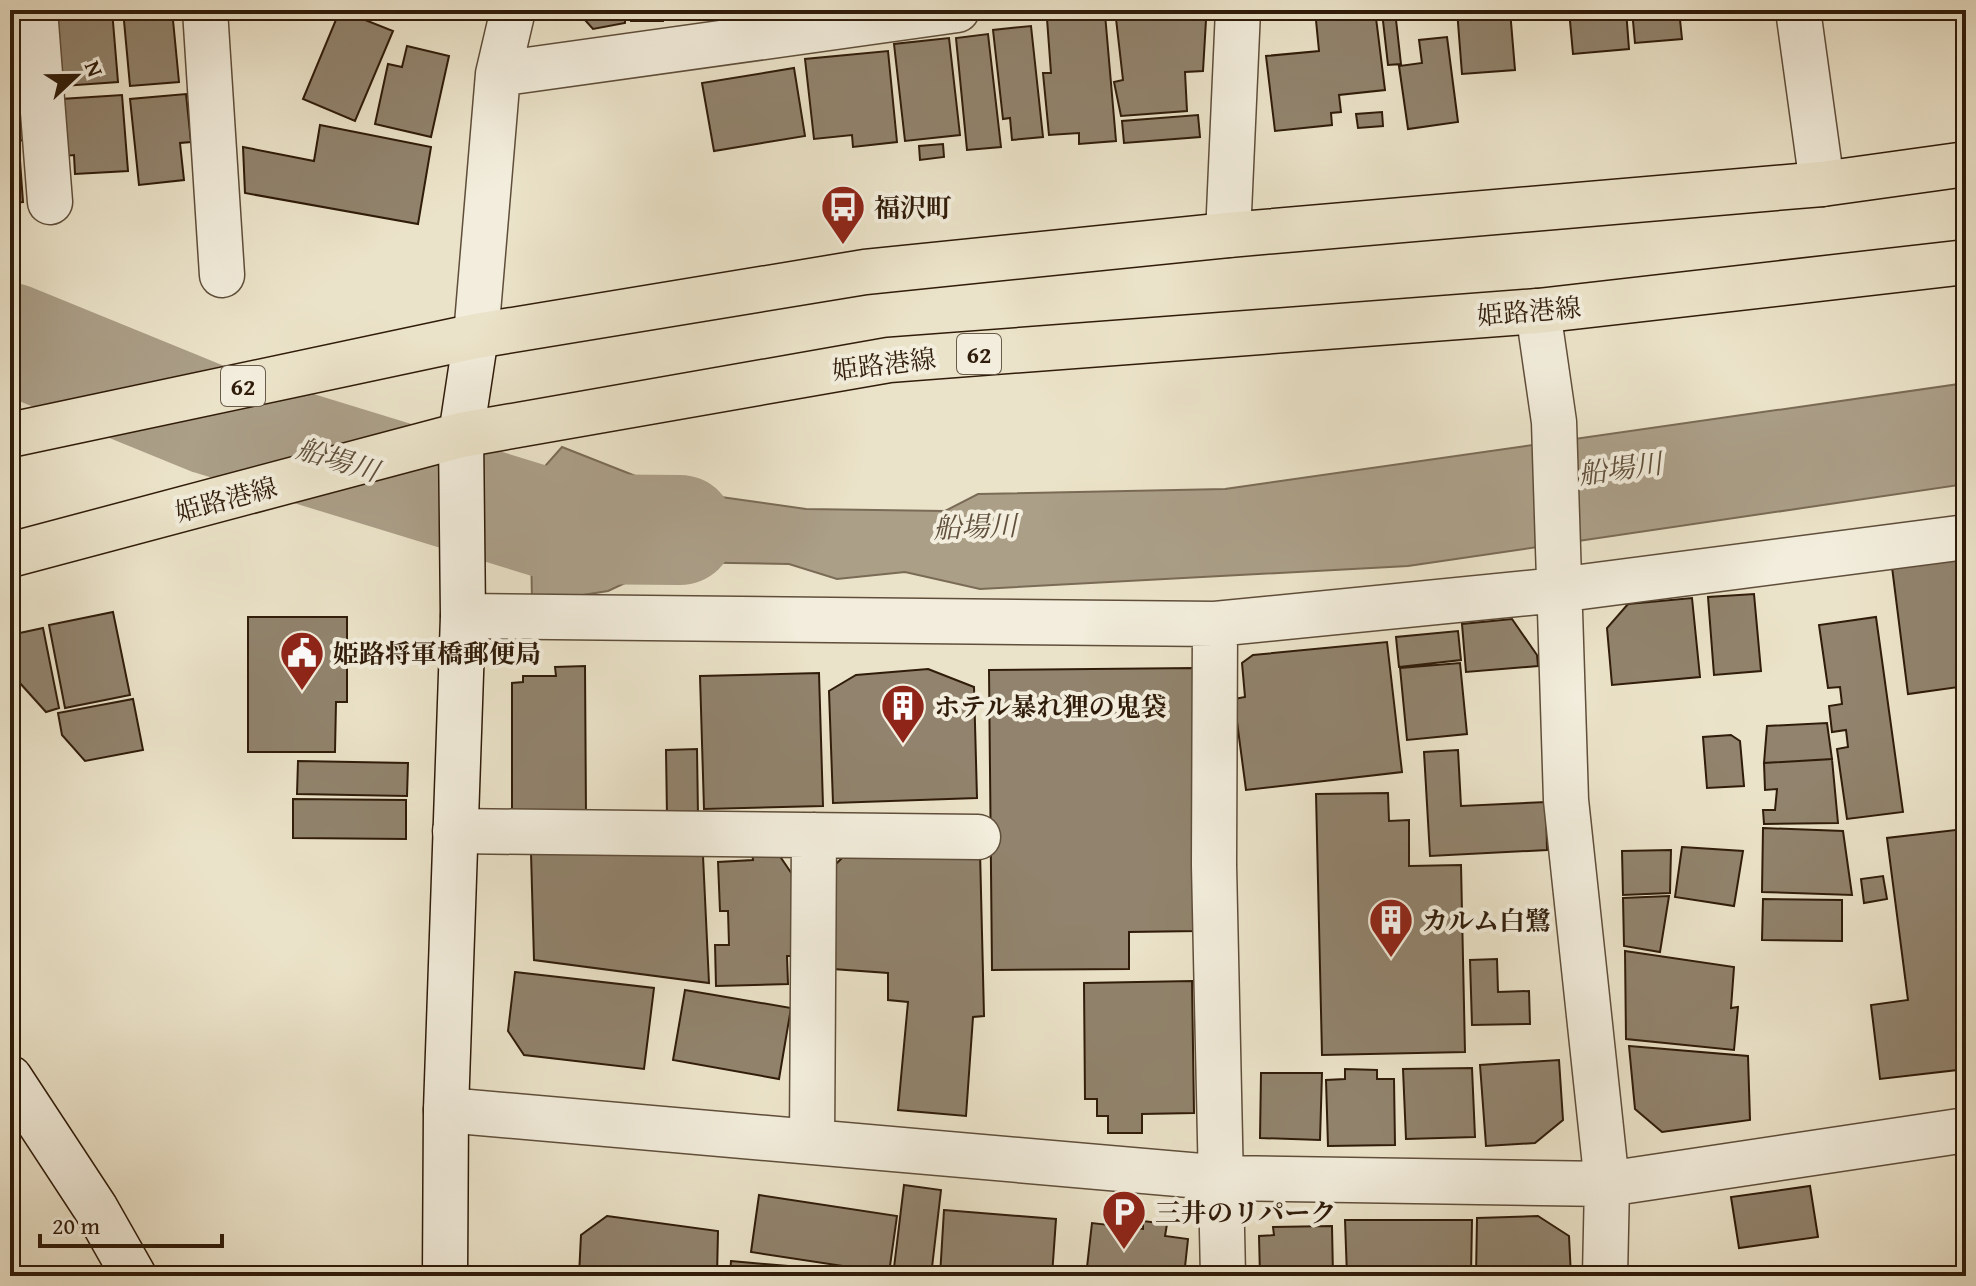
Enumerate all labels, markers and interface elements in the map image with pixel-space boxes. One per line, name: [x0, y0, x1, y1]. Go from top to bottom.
north arrow: [36, 36, 116, 116]
text: N: [77, 56, 112, 82]
bus stop icon: 福沢町: [819, 183, 867, 246]
place label: 福沢町: [874, 188, 952, 227]
street label: 姫路港線: [1475, 287, 1583, 335]
road number: 62: [957, 334, 1001, 374]
street label: 姫路港線: [830, 338, 938, 390]
road number: 62: [221, 366, 265, 406]
water label: 船場川: [292, 427, 387, 492]
water label: 船場川: [1576, 441, 1667, 494]
street label: 姫路港線: [171, 467, 281, 531]
water label: 船場川: [932, 504, 1021, 548]
public building icon: 姫路将軍橋郵便局: [278, 629, 326, 692]
place label: 姫路将軍橋郵便局: [333, 634, 541, 673]
building icon: ホテル暴れ狸の鬼袋: [879, 682, 927, 745]
place label: ホテル暴れ狸の鬼袋: [934, 687, 1167, 726]
building icon: カルム白鷺: [1367, 896, 1415, 959]
place label: カルム白鷺: [1422, 901, 1551, 940]
parking icon: 三井のリパーク: [1100, 1188, 1148, 1251]
place label: 三井のリパーク: [1155, 1193, 1336, 1232]
scale bar: [40, 1198, 222, 1248]
text: 20 m: [52, 1208, 100, 1243]

